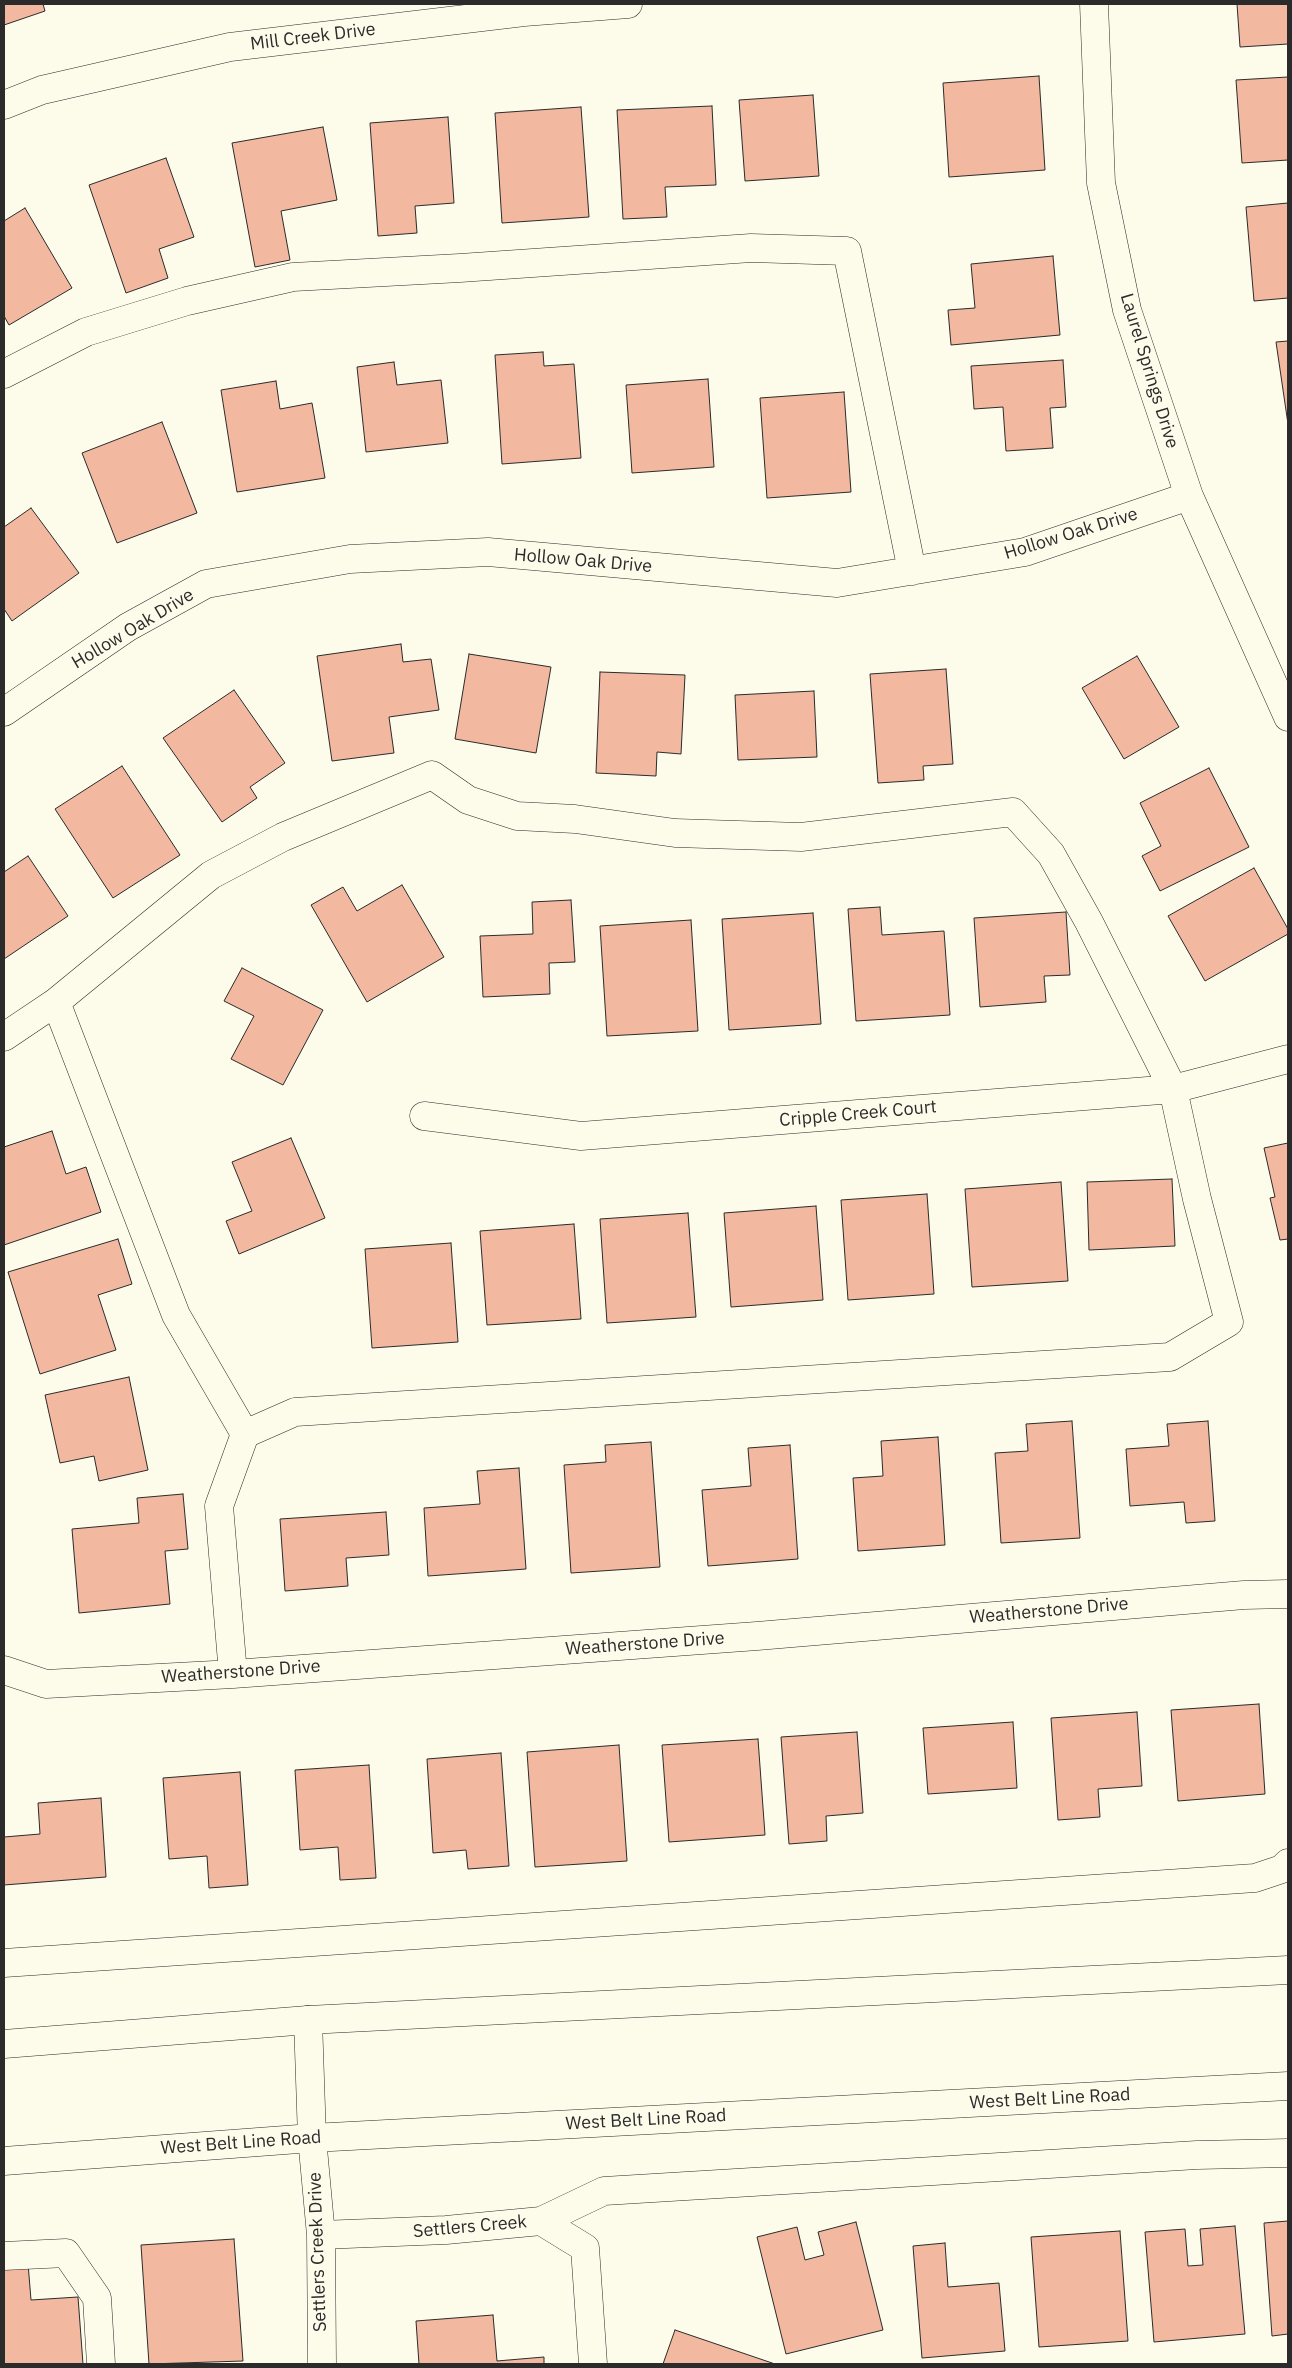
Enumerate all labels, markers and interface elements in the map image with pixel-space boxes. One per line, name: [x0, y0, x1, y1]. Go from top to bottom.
street label: Mill Creek Drive: [249, 19, 377, 55]
street label: Laurel Springs Drive: [1115, 291, 1183, 451]
street label: Hollow Oak Drive: [1002, 503, 1140, 565]
street label: Hollow Oak Drive: [513, 544, 653, 578]
street label: Hollow Oak Drive: [68, 584, 198, 674]
street label: Cripple Creek Court: [778, 1096, 938, 1132]
street label: Weatherstone Drive: [969, 1593, 1129, 1629]
street label: Weatherstone Drive: [565, 1628, 725, 1660]
street label: Weatherstone Drive: [161, 1656, 321, 1688]
street label: West Belt Line Road: [969, 2084, 1131, 2114]
street label: West Belt Line Road: [565, 2105, 727, 2135]
street label: West Belt Line Road: [160, 2127, 322, 2159]
street label: Settlers Creek Drive: [304, 2172, 332, 2332]
street label: Settlers Creek: [412, 2211, 528, 2243]

